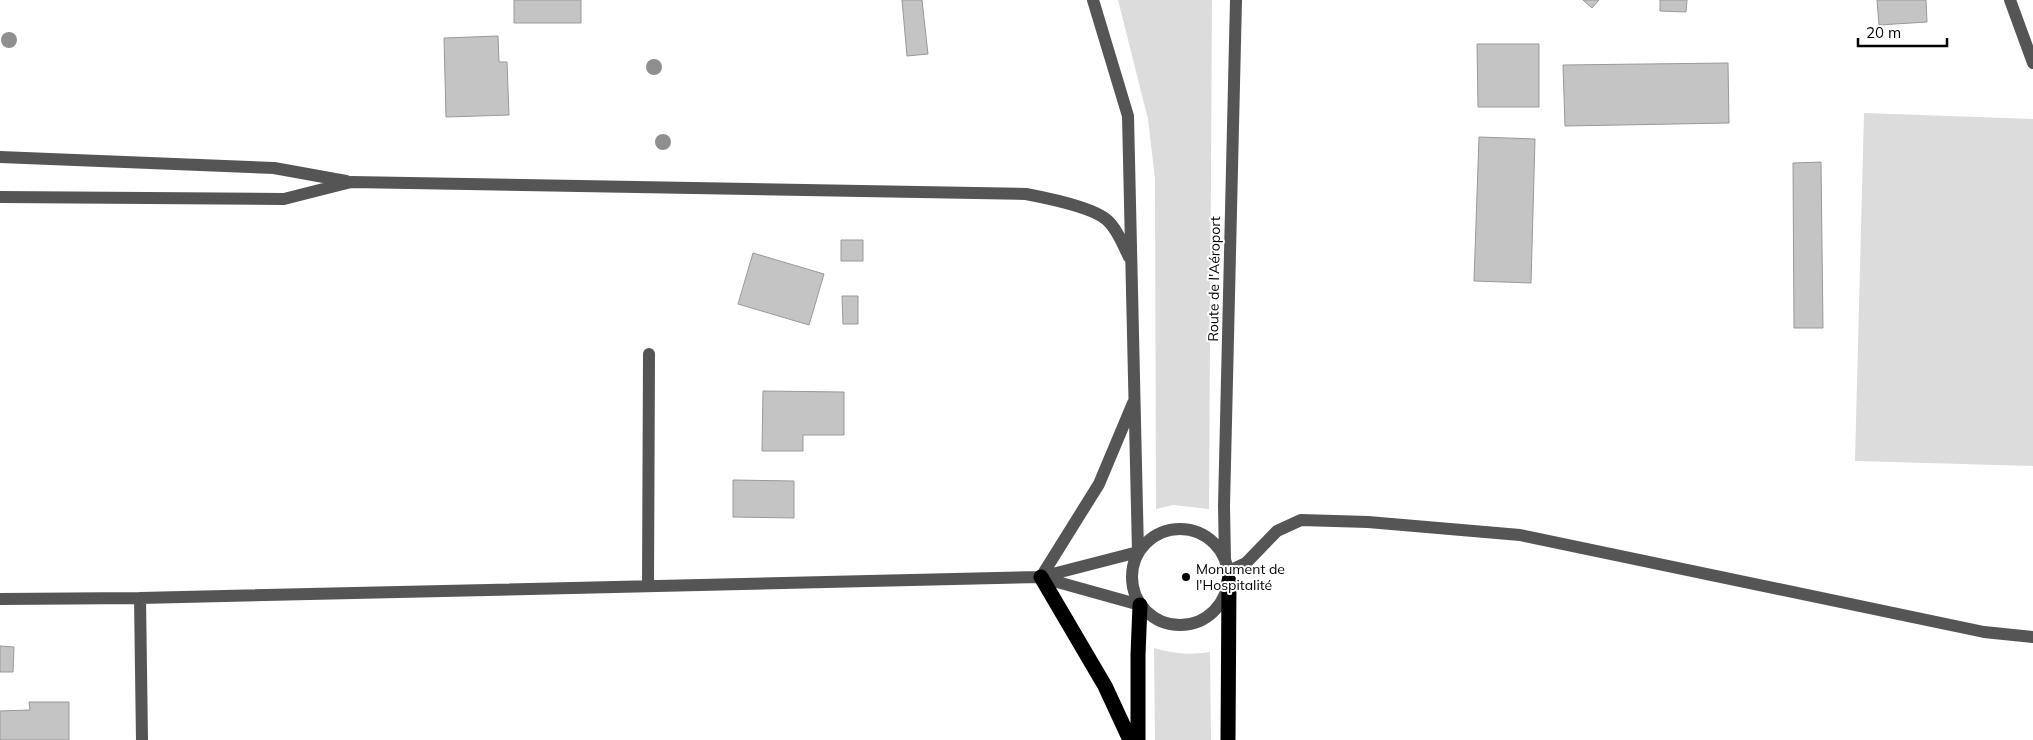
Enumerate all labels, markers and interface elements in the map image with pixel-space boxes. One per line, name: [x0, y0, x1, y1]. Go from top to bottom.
scale bar: [1858, 15, 1947, 47]
text: 20 m: [1866, 23, 1901, 42]
street label: Route de l'Aéroport: [1204, 216, 1224, 342]
place label: Monument de l'Hospitalité: [1196, 560, 1285, 594]
marker: Monument de l'Hospitalité: [1180, 571, 1192, 583]

